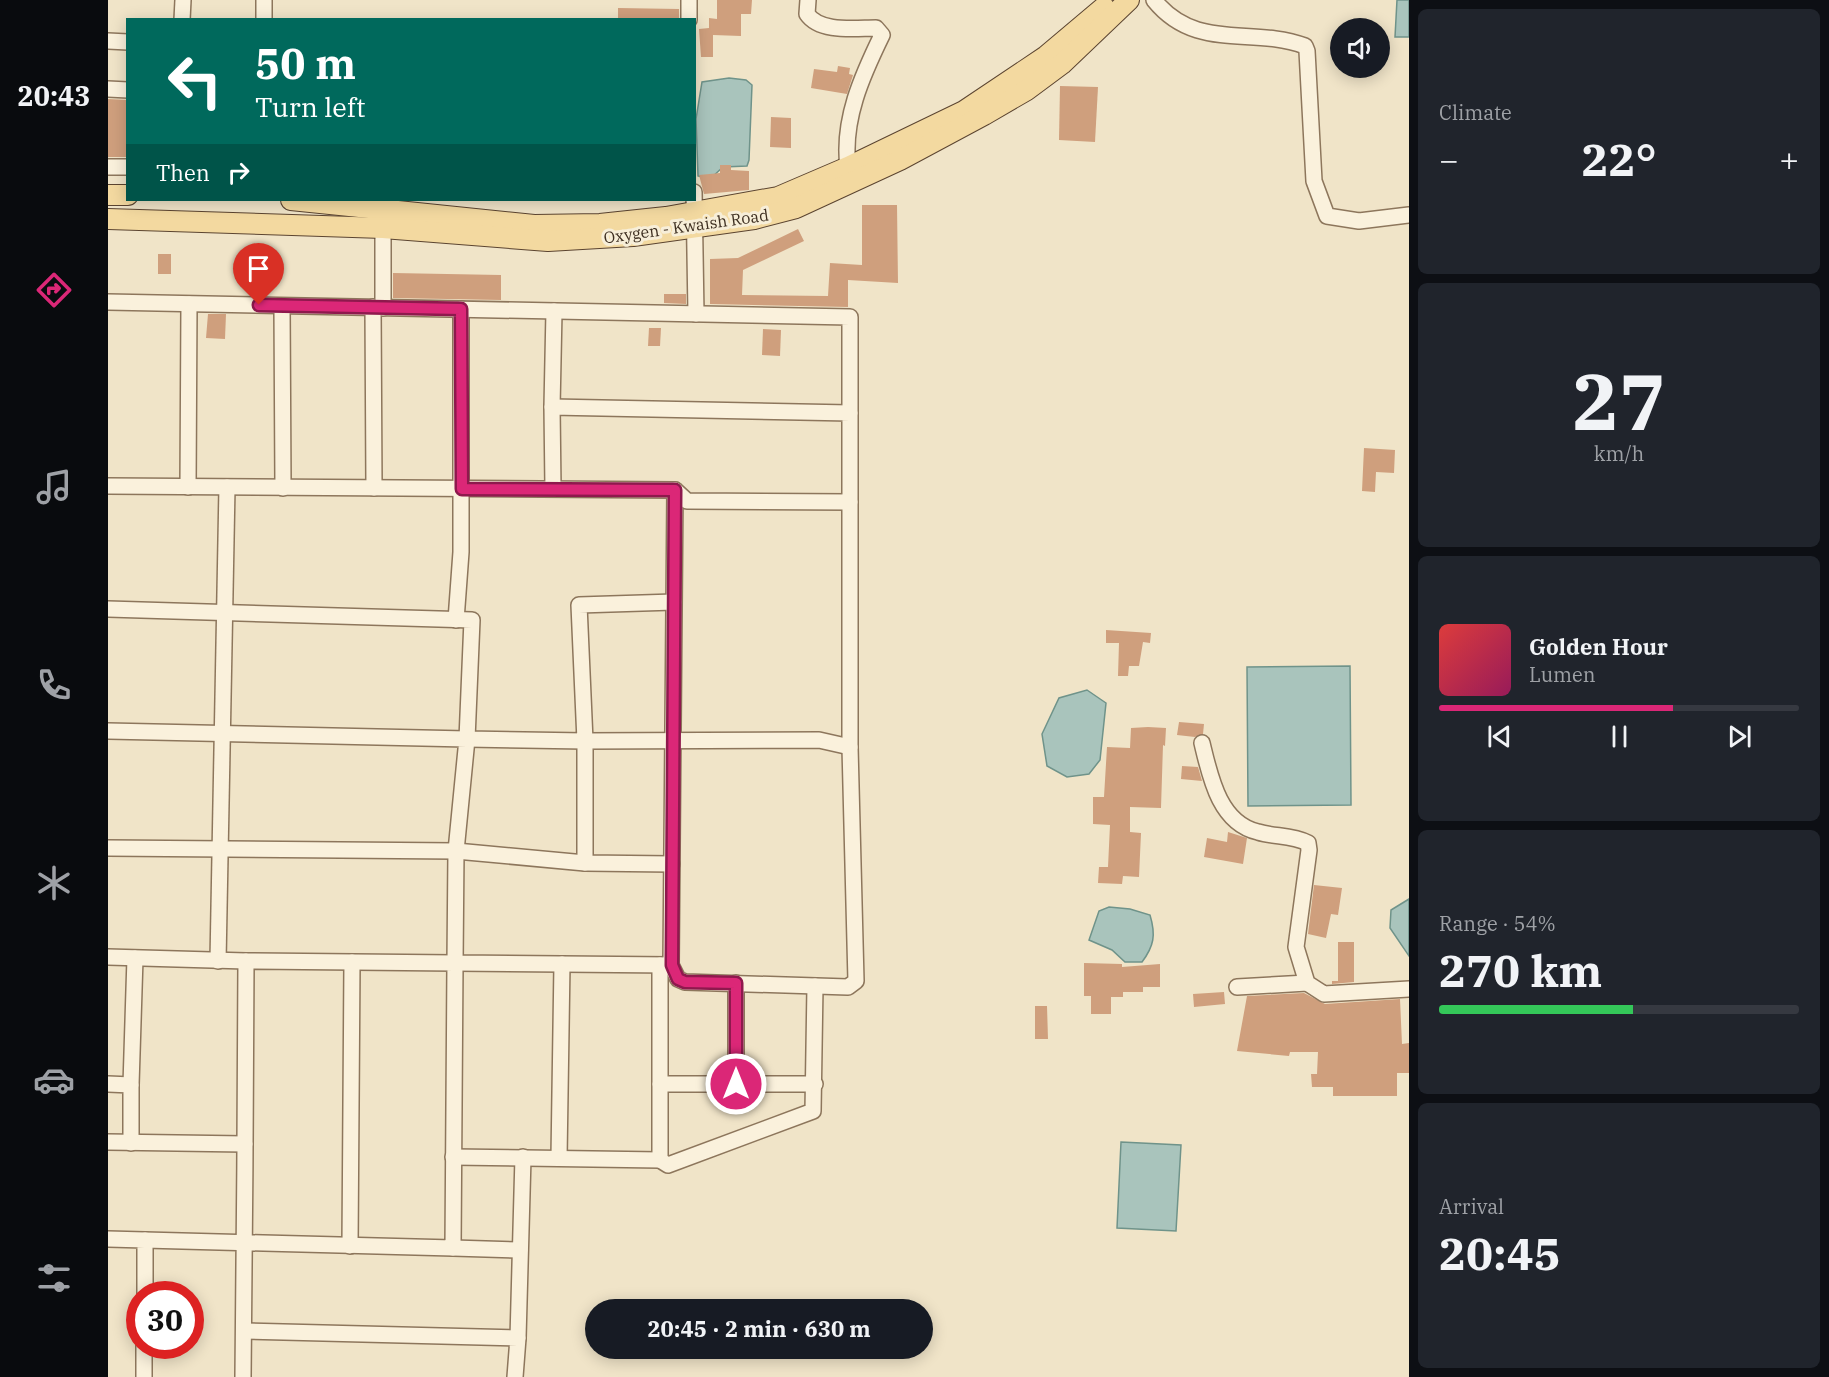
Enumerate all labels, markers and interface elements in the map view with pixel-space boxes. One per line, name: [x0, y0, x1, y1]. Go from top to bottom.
map controls: [1330, 18, 1390, 78]
button: sound: [1330, 18, 1390, 78]
text: 50 m: [255, 36, 356, 91]
icon: left: [156, 42, 234, 120]
text: 20:43: [18, 78, 90, 113]
text: Turn left: [255, 89, 366, 124]
text: Climate: [1439, 99, 1512, 126]
text: 22°: [1581, 130, 1657, 188]
text: −: [1439, 138, 1459, 181]
text: +: [1779, 138, 1799, 181]
icon: right: [222, 156, 255, 189]
text: Then: [156, 158, 210, 187]
street label: Oxygen - Kwaish Road: [602, 204, 770, 247]
pin: [233, 243, 284, 305]
icon: arrive: [242, 252, 275, 285]
icon: directions: [33, 269, 75, 311]
text: 27: [1572, 350, 1666, 451]
text: km/h: [1594, 440, 1644, 467]
icon: music: [33, 466, 75, 508]
text: Golden Hour: [1529, 632, 1668, 661]
text: Lumen: [1529, 661, 1596, 688]
icon: phone: [33, 664, 75, 706]
icon: previous: [1483, 720, 1516, 753]
icon: pause: [1603, 720, 1636, 753]
icon: next: [1723, 720, 1756, 753]
icon: climate: [33, 862, 75, 904]
text: Range · 54%: [1439, 910, 1556, 937]
text: 270 km: [1439, 941, 1602, 999]
position arrow: [704, 1052, 768, 1116]
icon: car: [33, 1059, 75, 1101]
text: Arrival: [1439, 1193, 1504, 1220]
text: 20:45: [1439, 1224, 1561, 1282]
icon: filters: [33, 1257, 75, 1299]
speed limit sign: 30: [126, 1281, 204, 1359]
text: 20:45 · 2 min · 630 m: [647, 1314, 871, 1343]

